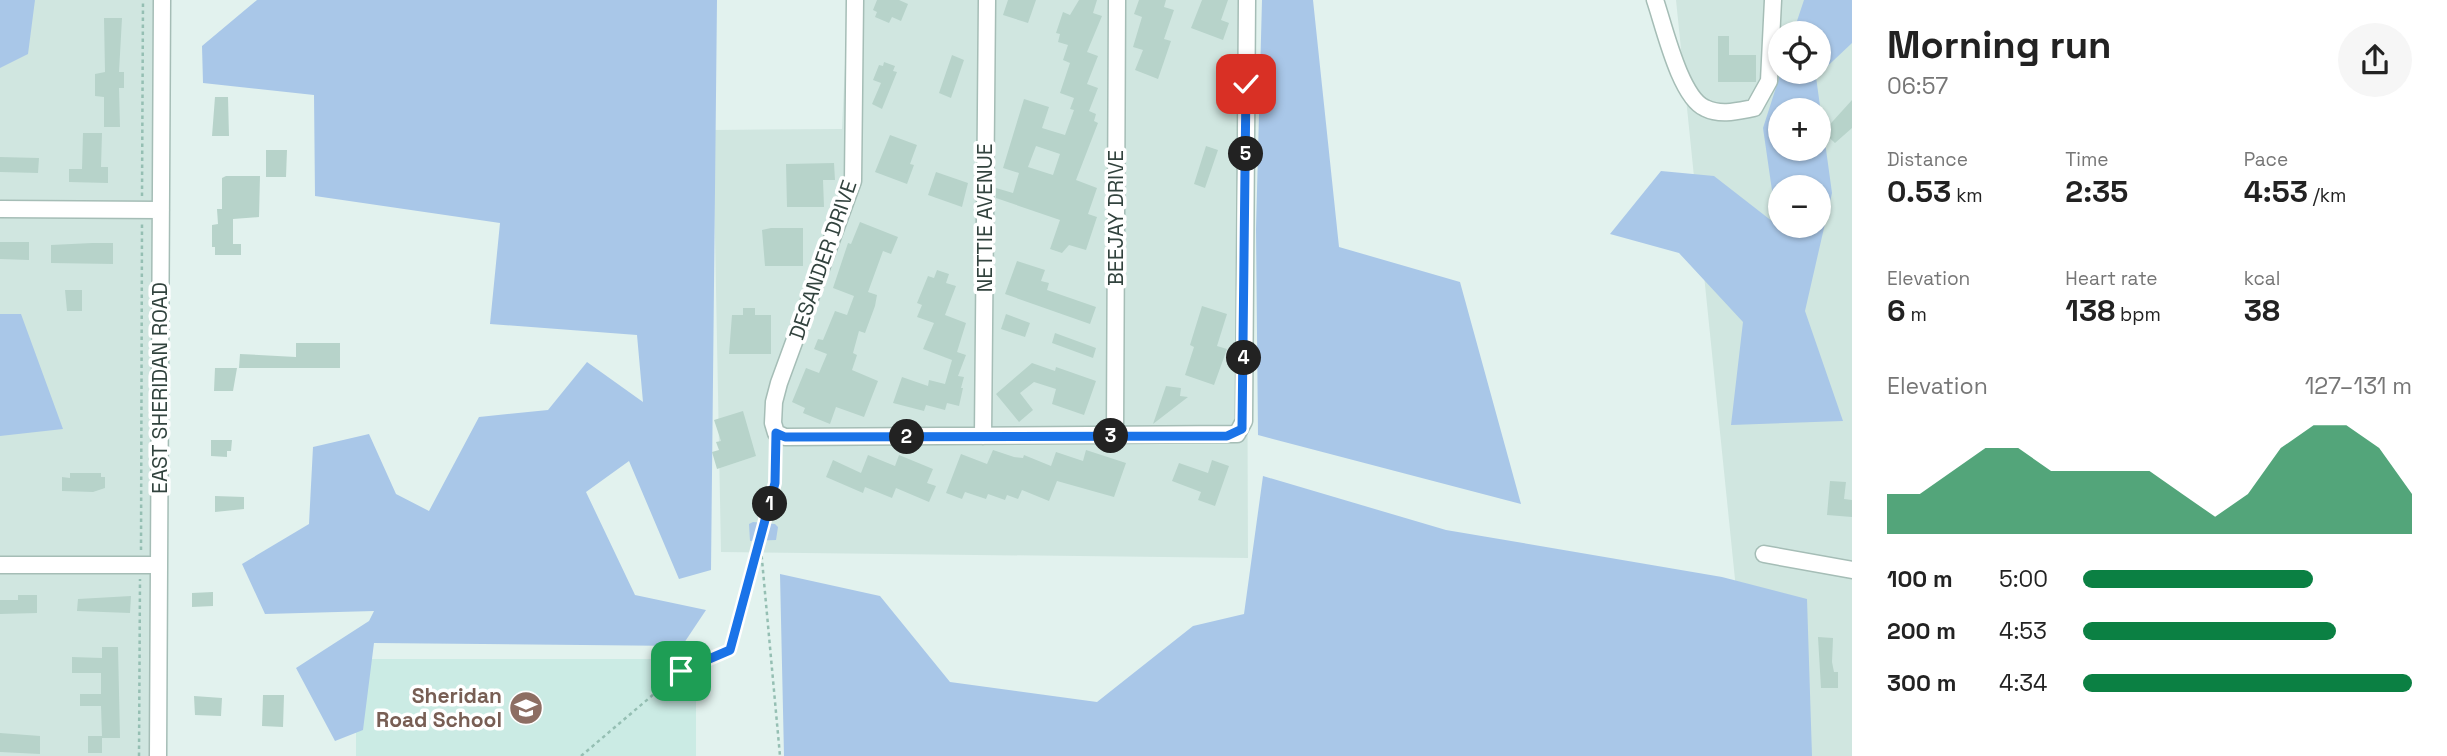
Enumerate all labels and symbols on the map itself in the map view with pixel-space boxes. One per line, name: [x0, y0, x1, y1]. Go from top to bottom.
pin: [1216, 54, 1276, 114]
pin: 5: [1228, 136, 1264, 172]
street label: NETTIE AVENUE: [971, 143, 998, 293]
street label: BEEJAY DRIVE: [1102, 150, 1129, 286]
street label: DESANDER DRIVE: [783, 176, 863, 343]
street label: EAST SHERIDAN ROAD: [146, 282, 173, 494]
pin: 4: [1226, 340, 1262, 376]
pin: 3: [1094, 418, 1128, 453]
pin: 2: [890, 420, 925, 454]
pin: 1: [752, 486, 788, 522]
pin: [651, 641, 711, 701]
place label: Sheridan Road School: [376, 682, 502, 733]
school or university icon: Sheridan Road School: [507, 689, 545, 727]

